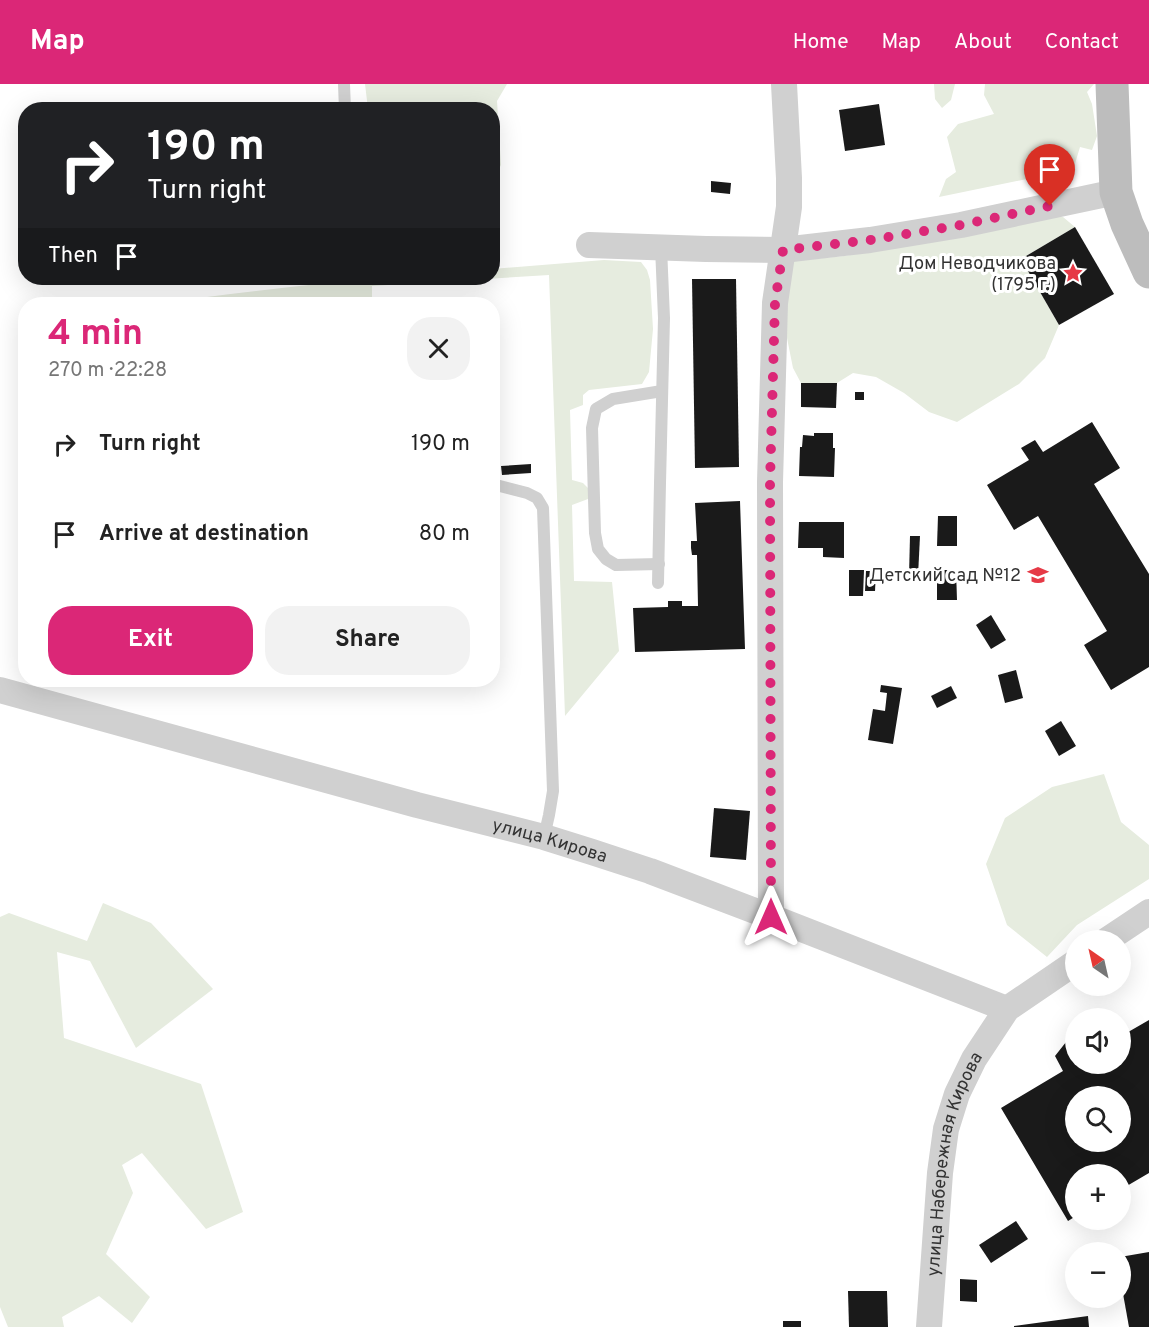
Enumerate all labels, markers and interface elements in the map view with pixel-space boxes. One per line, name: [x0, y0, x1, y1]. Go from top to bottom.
text: Map: [30, 24, 85, 60]
text: Home: [793, 29, 849, 56]
text: Map: [882, 29, 921, 56]
text: About: [954, 29, 1012, 56]
text: Contact: [1045, 29, 1119, 56]
text: 190 m: [147, 122, 265, 175]
icon: right: [48, 126, 126, 204]
pin: [1024, 144, 1075, 206]
icon: arrive: [1033, 153, 1066, 186]
text: Turn right: [147, 174, 266, 208]
icon: arrive: [110, 240, 143, 273]
text: Then: [48, 243, 98, 270]
place label: Дом Неводчикова (1795 г.): [899, 253, 1056, 297]
place icon: Дом Неводчикова (1795 г.): [1061, 261, 1085, 285]
text: 4 min: [48, 312, 143, 358]
button: close: [407, 317, 470, 380]
text: 270 m · 22:28: [48, 358, 167, 384]
icon: right: [48, 428, 81, 461]
text: Turn right: [99, 431, 201, 458]
text: 190 m: [411, 431, 470, 458]
icon: arrive: [48, 518, 81, 551]
text: Arrive at destination: [99, 521, 309, 548]
text: 80 m: [419, 521, 470, 548]
school or university icon: Детский сад №12: [1026, 563, 1050, 587]
place label: Детский сад №12: [869, 565, 1021, 588]
button: Exit: [48, 606, 253, 675]
button: Share: [265, 606, 470, 675]
street label: улица Кирова: [490, 814, 610, 869]
position arrow: [739, 885, 803, 949]
north arrow: [1065, 930, 1131, 996]
map controls: [1065, 930, 1131, 1308]
button: sound: [1065, 1008, 1131, 1074]
street label: улица Набережная Кирова: [923, 1048, 989, 1277]
button: search: [1065, 1086, 1131, 1152]
button: +: [1065, 1164, 1131, 1230]
button: −: [1065, 1242, 1131, 1308]

